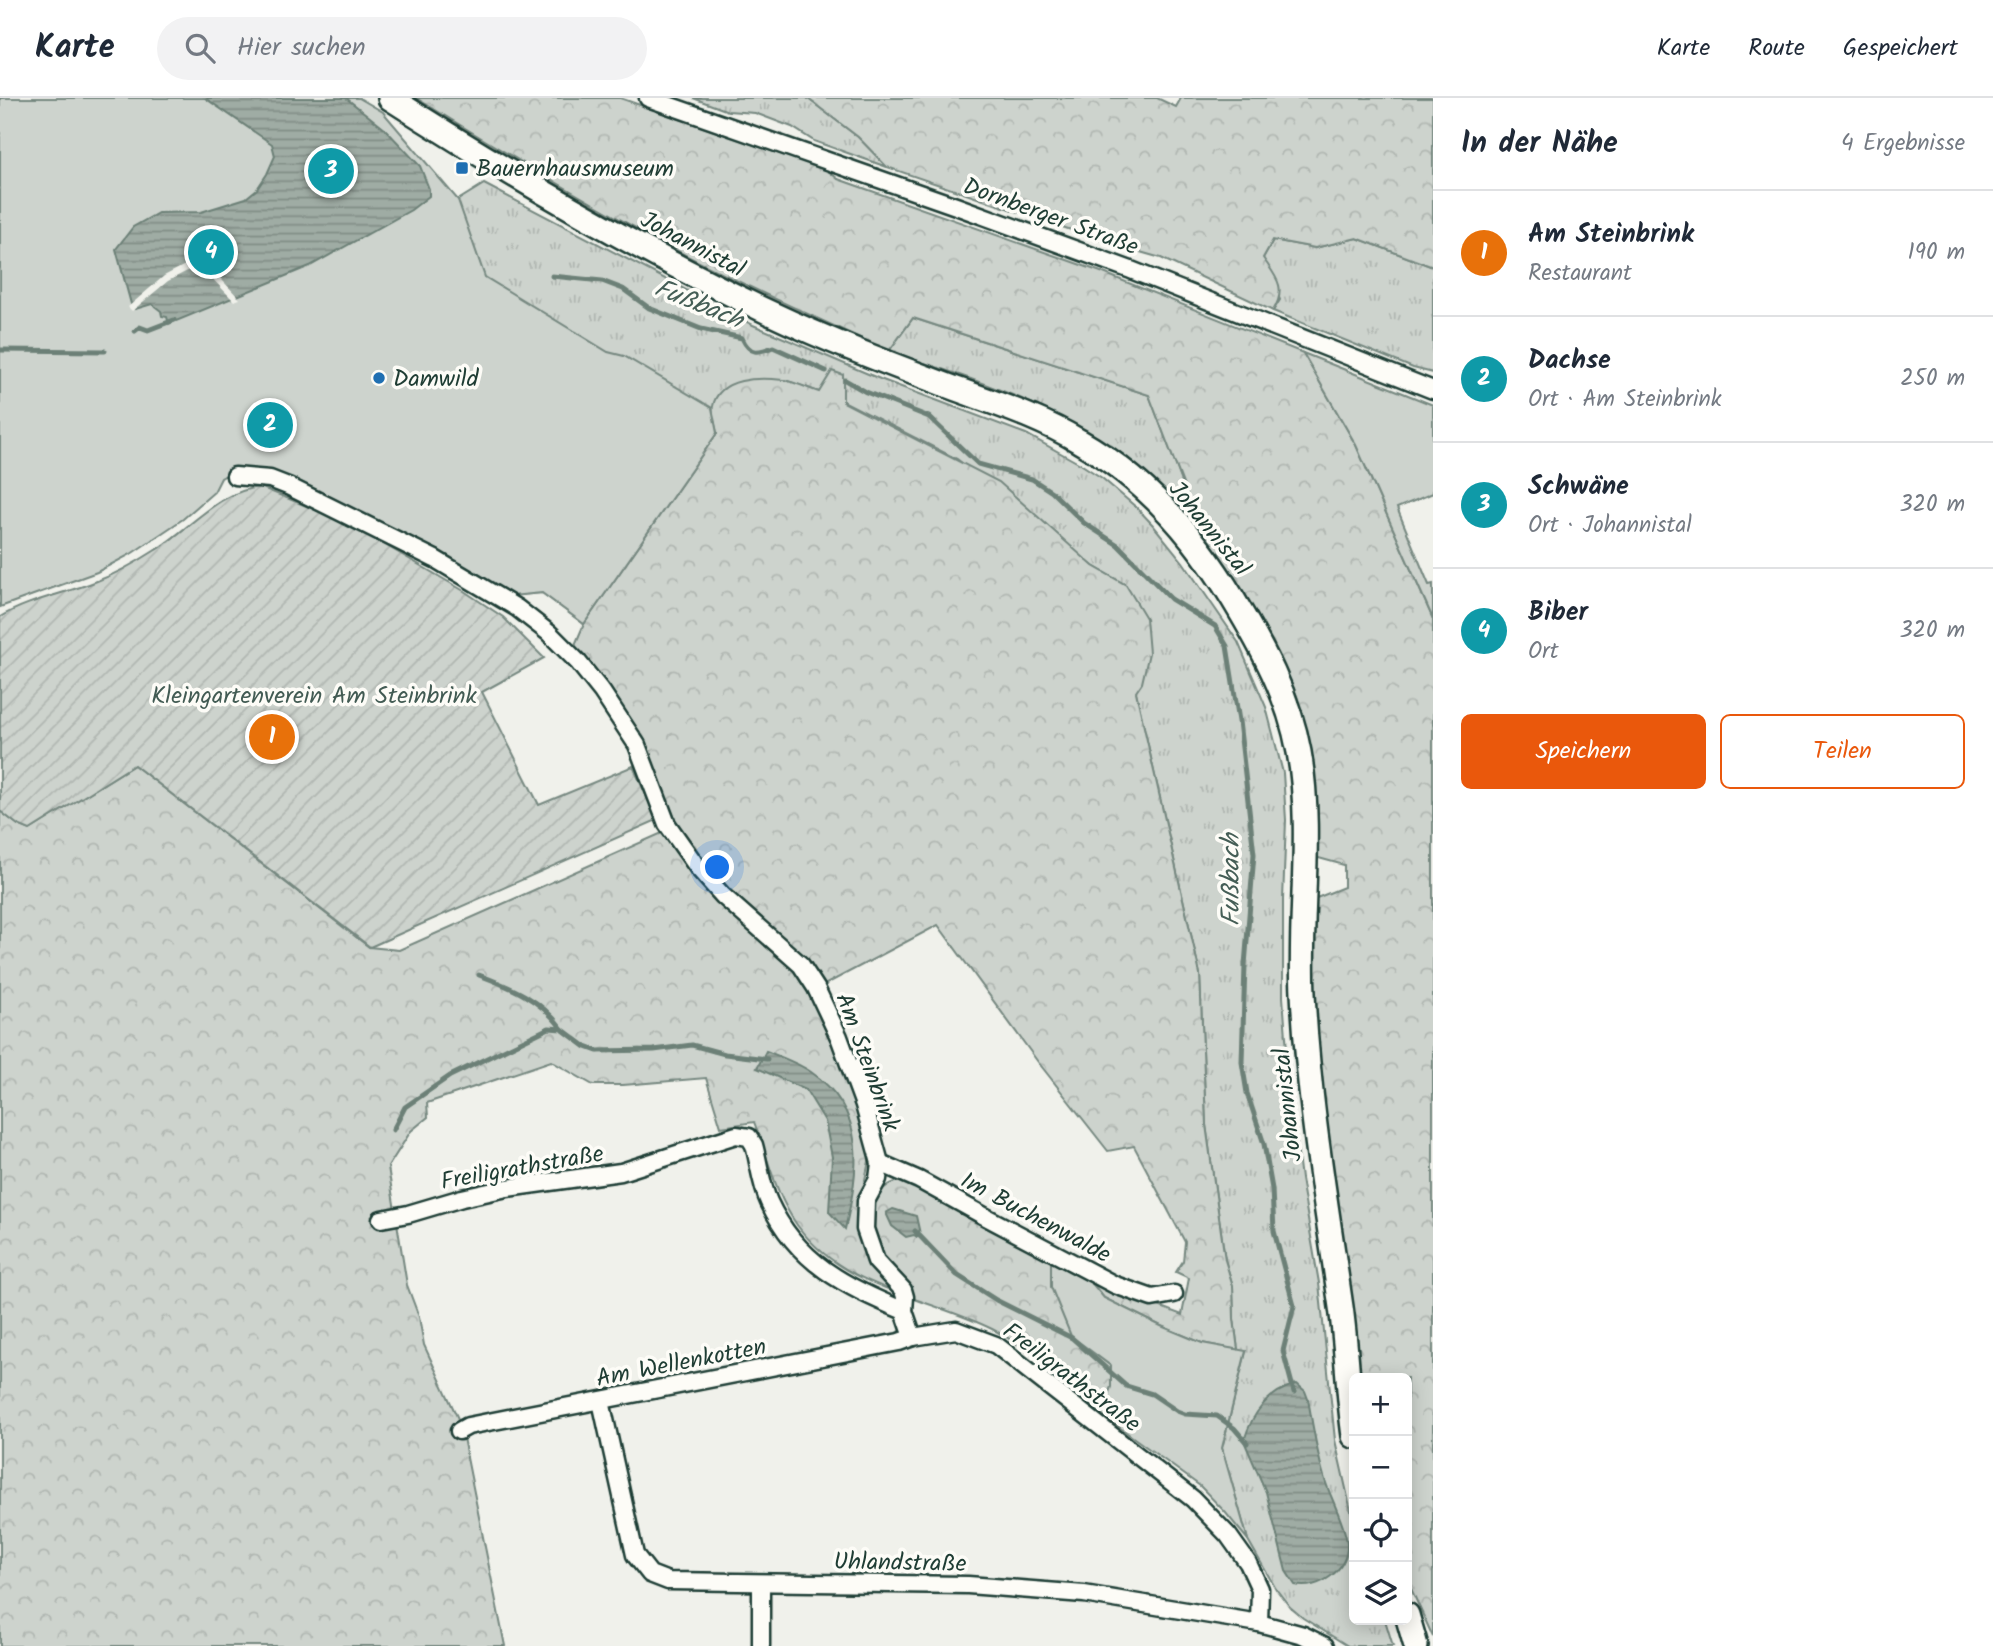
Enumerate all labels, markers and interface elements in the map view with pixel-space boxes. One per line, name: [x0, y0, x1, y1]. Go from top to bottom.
search box: [157, 17, 647, 80]
text: Karte: [35, 22, 115, 75]
text: Hier suchen: [237, 27, 366, 69]
icon: search: [181, 29, 219, 67]
text: Karte: [1657, 29, 1710, 68]
text: Route: [1748, 29, 1805, 68]
text: Gespeichert: [1843, 29, 1958, 68]
text: In der Nähe: [1461, 120, 1618, 168]
text: 4 Ergebnisse: [1841, 126, 1965, 162]
pin: 3: [308, 145, 354, 197]
place label: Bauernhausmuseum: [476, 150, 674, 189]
marker: Bauernhausmuseum: [454, 160, 470, 176]
street label: Dornberger Straße: [957, 168, 1144, 267]
street label: Johannistal: [633, 201, 752, 289]
text: Am Steinbrink: [1528, 214, 1694, 256]
pin: 4: [188, 226, 234, 278]
text: 1: [1481, 235, 1487, 271]
text: 190 m: [1908, 235, 1965, 271]
text: Restaurant: [1528, 256, 1632, 292]
water label: Fußbach: [647, 268, 751, 342]
text: Dachse: [1528, 340, 1611, 382]
place label: Damwild: [393, 360, 480, 399]
text: 2: [1477, 361, 1491, 397]
text: 250 m: [1900, 361, 1965, 397]
marker: Damwild: [371, 370, 387, 386]
text: Ort · Am Steinbrink: [1528, 382, 1721, 418]
pin: 2: [247, 399, 293, 451]
text: Schwäne: [1528, 466, 1629, 508]
street label: Johannistal: [1158, 472, 1260, 586]
text: 3: [1478, 487, 1490, 523]
text: 320 m: [1899, 487, 1965, 523]
text: Ort · Johannistal: [1528, 508, 1692, 544]
text: Biber: [1528, 592, 1588, 634]
text: 4: [1478, 613, 1490, 649]
text: 320 m: [1899, 613, 1965, 649]
text: Ort: [1528, 634, 1559, 670]
park label: Kleingartenverein Am Steinbrink: [151, 677, 478, 716]
pin: 1: [249, 711, 295, 763]
button: Speichern: [1461, 714, 1706, 789]
button: Teilen: [1720, 714, 1965, 789]
water label: Fußbach: [1211, 832, 1253, 926]
your location: [700, 850, 734, 884]
street label: Am Steinbrink: [823, 988, 910, 1138]
street label: Johannistal: [1263, 1046, 1314, 1164]
street label: Freiligrathstraße: [438, 1135, 607, 1202]
street label: Im Buchenwalde: [953, 1162, 1118, 1275]
street label: Freiligrathstraße: [994, 1313, 1149, 1444]
street label: Am Wellenkotten: [593, 1328, 770, 1399]
map controls: [1349, 1373, 1412, 1625]
button: +: [1349, 1373, 1412, 1436]
button: −: [1349, 1436, 1412, 1499]
button: locate: [1349, 1499, 1412, 1562]
street label: Uhlandstraße: [833, 1543, 967, 1584]
button: layers: [1349, 1562, 1412, 1625]

